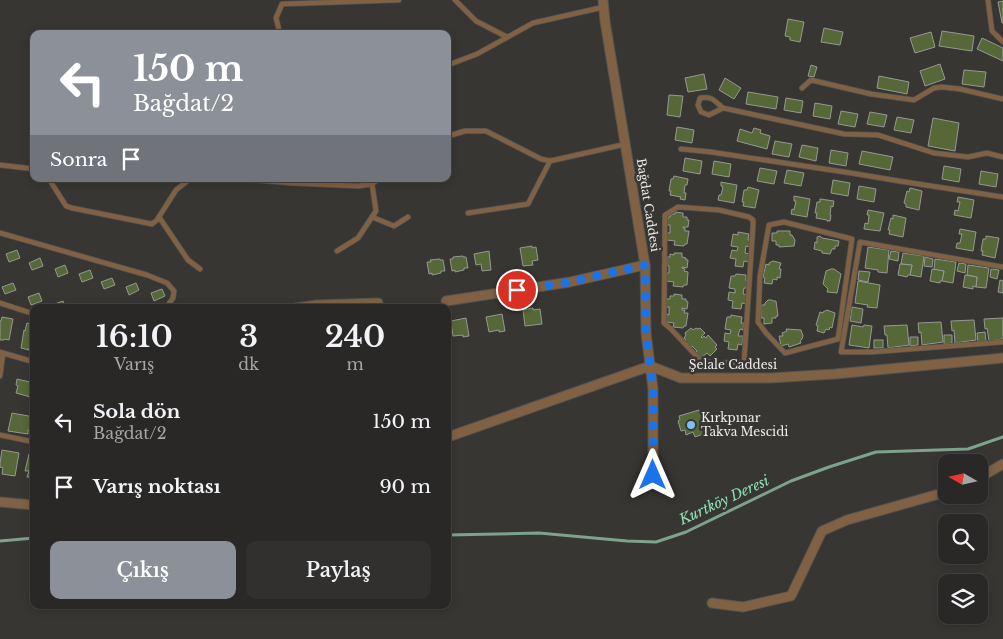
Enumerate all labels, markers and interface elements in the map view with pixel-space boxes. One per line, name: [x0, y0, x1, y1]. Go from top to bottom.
text: 150 m: [133, 47, 244, 90]
icon: left: [50, 50, 115, 115]
text: Bağdat/2: [133, 90, 234, 117]
icon: arrive: [117, 145, 145, 173]
text: Sonra: [50, 148, 107, 171]
street label: Bağdat Caddesi: [634, 157, 663, 253]
pin: [496, 269, 538, 311]
icon: arrive: [503, 276, 531, 304]
text: 16:10: [96, 318, 173, 355]
text: 3: [239, 318, 258, 355]
text: 240: [325, 318, 385, 355]
text: Varış: [114, 354, 154, 374]
text: dk: [238, 354, 259, 374]
text: m: [346, 354, 364, 374]
street label: Şelale Caddesi: [689, 357, 777, 372]
text: Sola dön: [93, 400, 180, 423]
icon: left: [50, 408, 78, 436]
text: 150 m: [372, 410, 431, 433]
place label: Kırkpınar Takva Mescidi: [701, 410, 788, 439]
marker: Kırkpınar Takva Mescidi: [685, 419, 697, 431]
text: Bağdat/2: [93, 423, 167, 443]
position arrow: [626, 448, 678, 500]
north arrow: [938, 454, 988, 504]
map controls: [938, 454, 988, 624]
water label: Kurtköy Deresi: [675, 471, 772, 529]
icon: arrive: [50, 473, 78, 501]
text: Varış noktası: [93, 475, 221, 498]
text: 90 m: [379, 475, 431, 498]
button: search: [938, 514, 988, 564]
button: Çıkış: [50, 541, 236, 599]
button: Paylaş: [246, 541, 431, 599]
button: layers: [938, 574, 988, 624]

